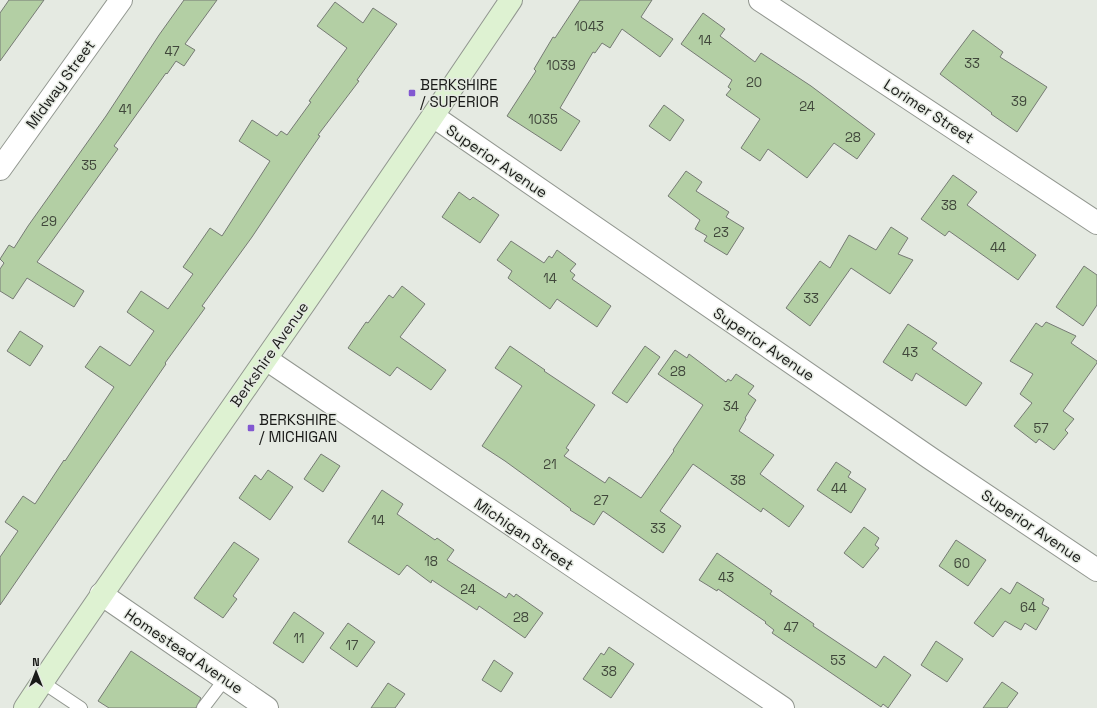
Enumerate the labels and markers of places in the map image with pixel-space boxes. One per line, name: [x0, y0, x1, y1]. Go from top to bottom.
place label: BERKSHIRE / SUPERIOR: [420, 75, 499, 111]
marker: BERKSHIRE / SUPERIOR: [407, 88, 417, 98]
place label: BERKSHIRE / MICHIGAN: [259, 410, 337, 446]
marker: BERKSHIRE / MICHIGAN: [246, 423, 256, 433]

